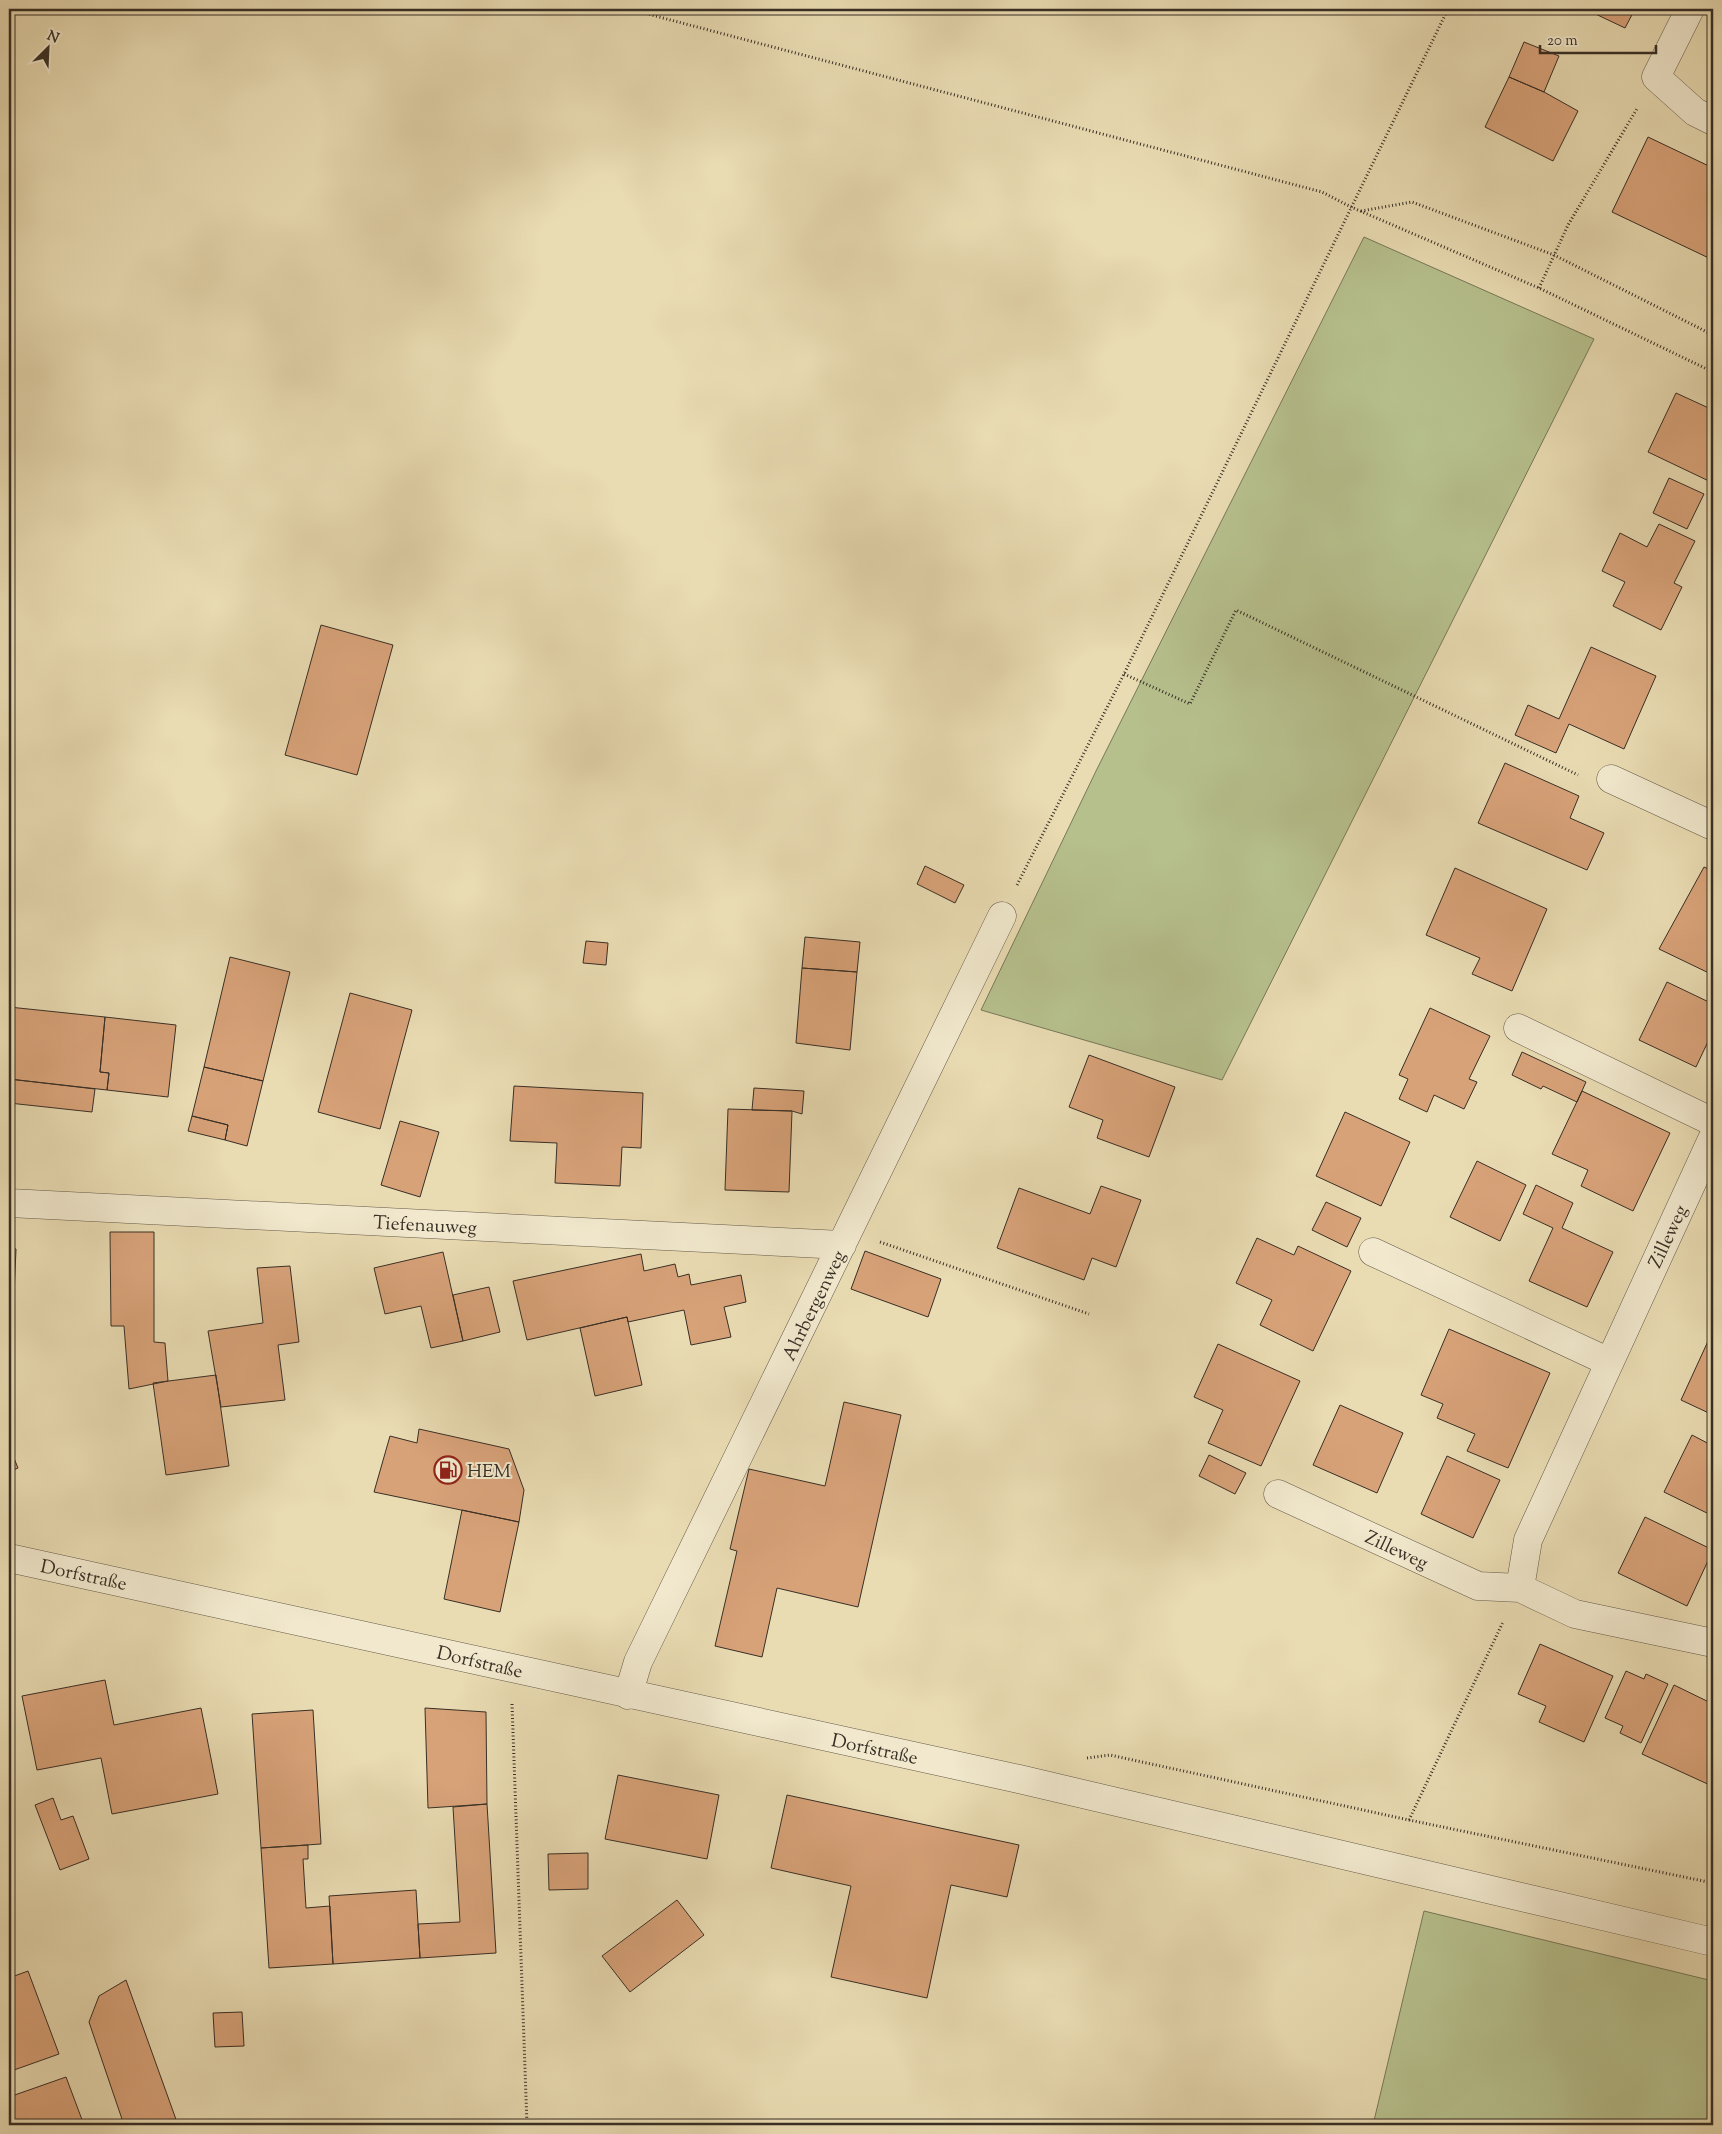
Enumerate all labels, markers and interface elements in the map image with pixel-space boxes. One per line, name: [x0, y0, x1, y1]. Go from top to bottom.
north arrow: [22, 22, 72, 72]
scale bar: [1540, 22, 1656, 54]
text: N: [43, 27, 62, 49]
text: 20 m: [1547, 31, 1578, 52]
street label: Zilleweg: [1643, 1201, 1696, 1273]
street label: Tiefenauweg: [372, 1210, 478, 1243]
street label: Ahrbergenweg: [777, 1246, 854, 1366]
fuel station icon: HEM: [433, 1455, 463, 1485]
place label: HEM: [467, 1459, 512, 1486]
street label: Zilleweg: [1360, 1525, 1432, 1578]
street label: Dorfstraße: [38, 1554, 129, 1599]
street label: Dorfstraße: [434, 1640, 525, 1687]
street label: Dorfstraße: [829, 1728, 920, 1773]

